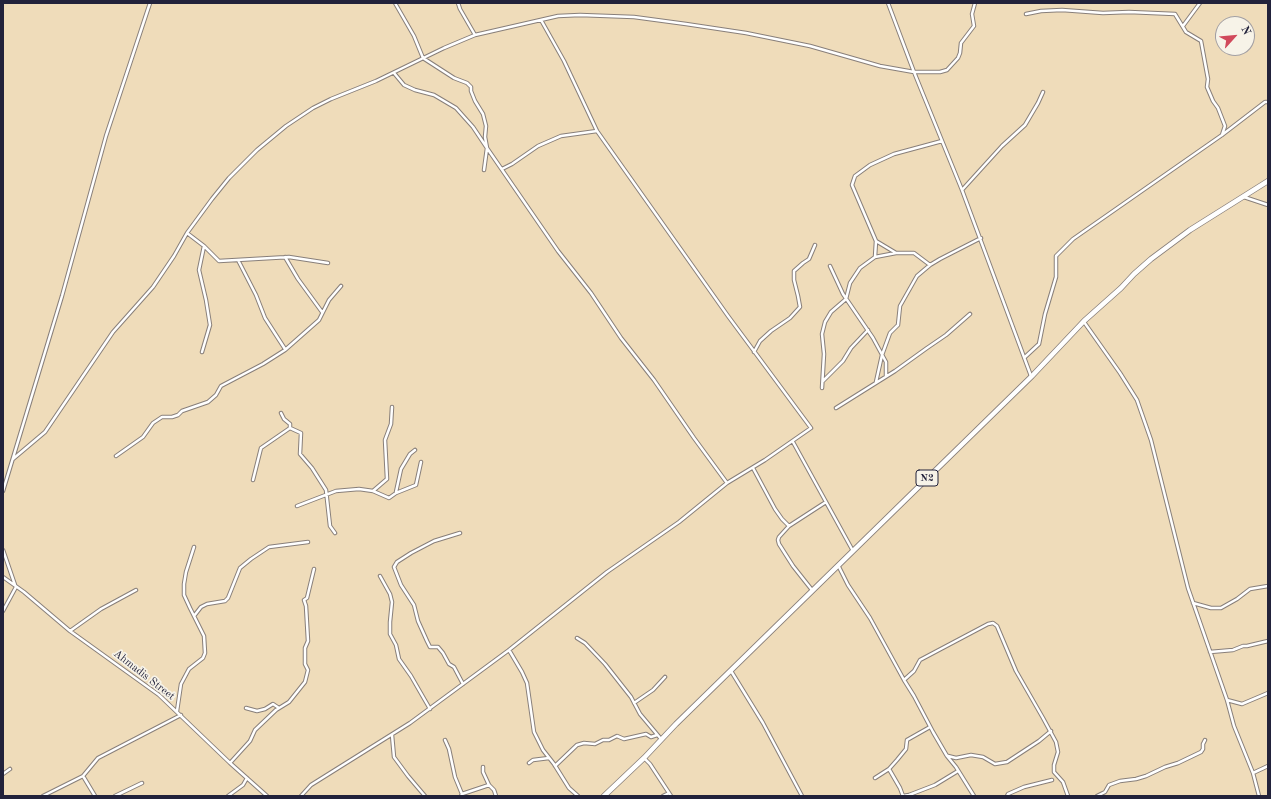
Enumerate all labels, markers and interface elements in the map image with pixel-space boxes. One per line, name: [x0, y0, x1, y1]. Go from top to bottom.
north arrow: [1215, 16, 1255, 56]
text: N: [1238, 25, 1252, 37]
road number: N2: [916, 470, 938, 486]
street label: Ahmadis Street: [111, 647, 177, 703]

